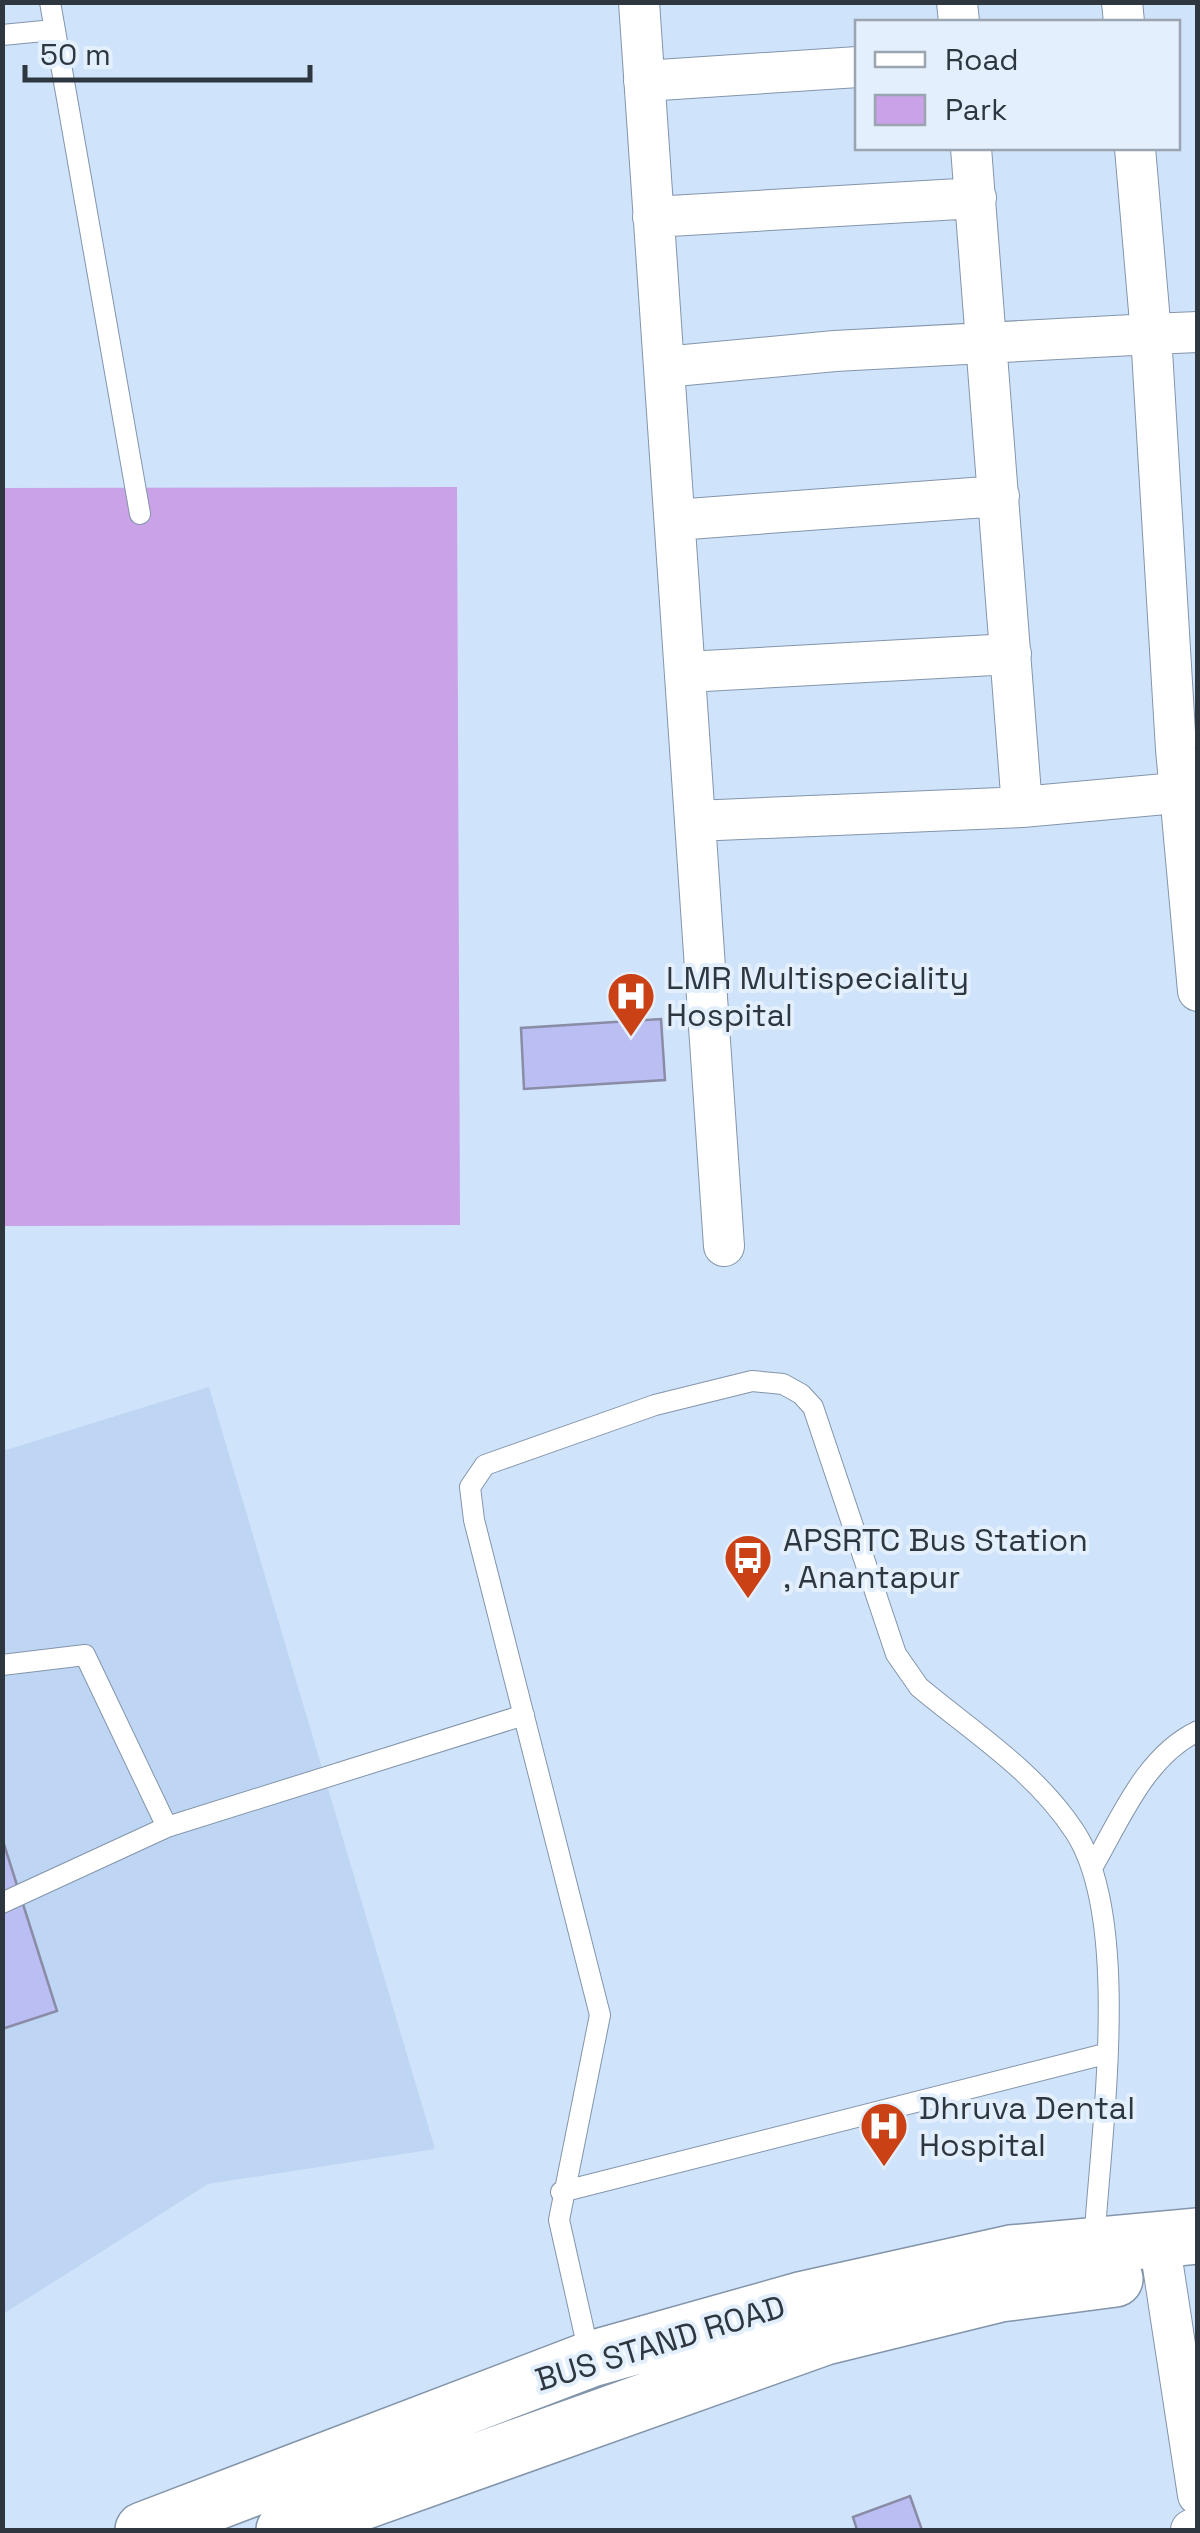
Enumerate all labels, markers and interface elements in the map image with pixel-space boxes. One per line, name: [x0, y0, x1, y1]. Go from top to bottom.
scale bar: [25, 20, 310, 82]
legend: [855, 20, 1180, 150]
text: 50 m: [40, 35, 111, 74]
text: Road: [945, 40, 1019, 79]
text: Park: [945, 90, 1007, 129]
place label: LMR Multispeciality Hospital: [666, 958, 969, 1035]
hospital icon: LMR Multispeciality Hospital: [605, 970, 657, 1038]
place label: APSRTC Bus Station , Anantapur: [783, 1520, 1088, 1597]
bus stop icon: APSRTC Bus Station , Anantapur: [722, 1532, 774, 1600]
place label: Dhruva Dental Hospital: [919, 2088, 1135, 2165]
hospital icon: Dhruva Dental Hospital: [858, 2100, 910, 2168]
street label: BUS STAND ROAD: [530, 2286, 790, 2400]

